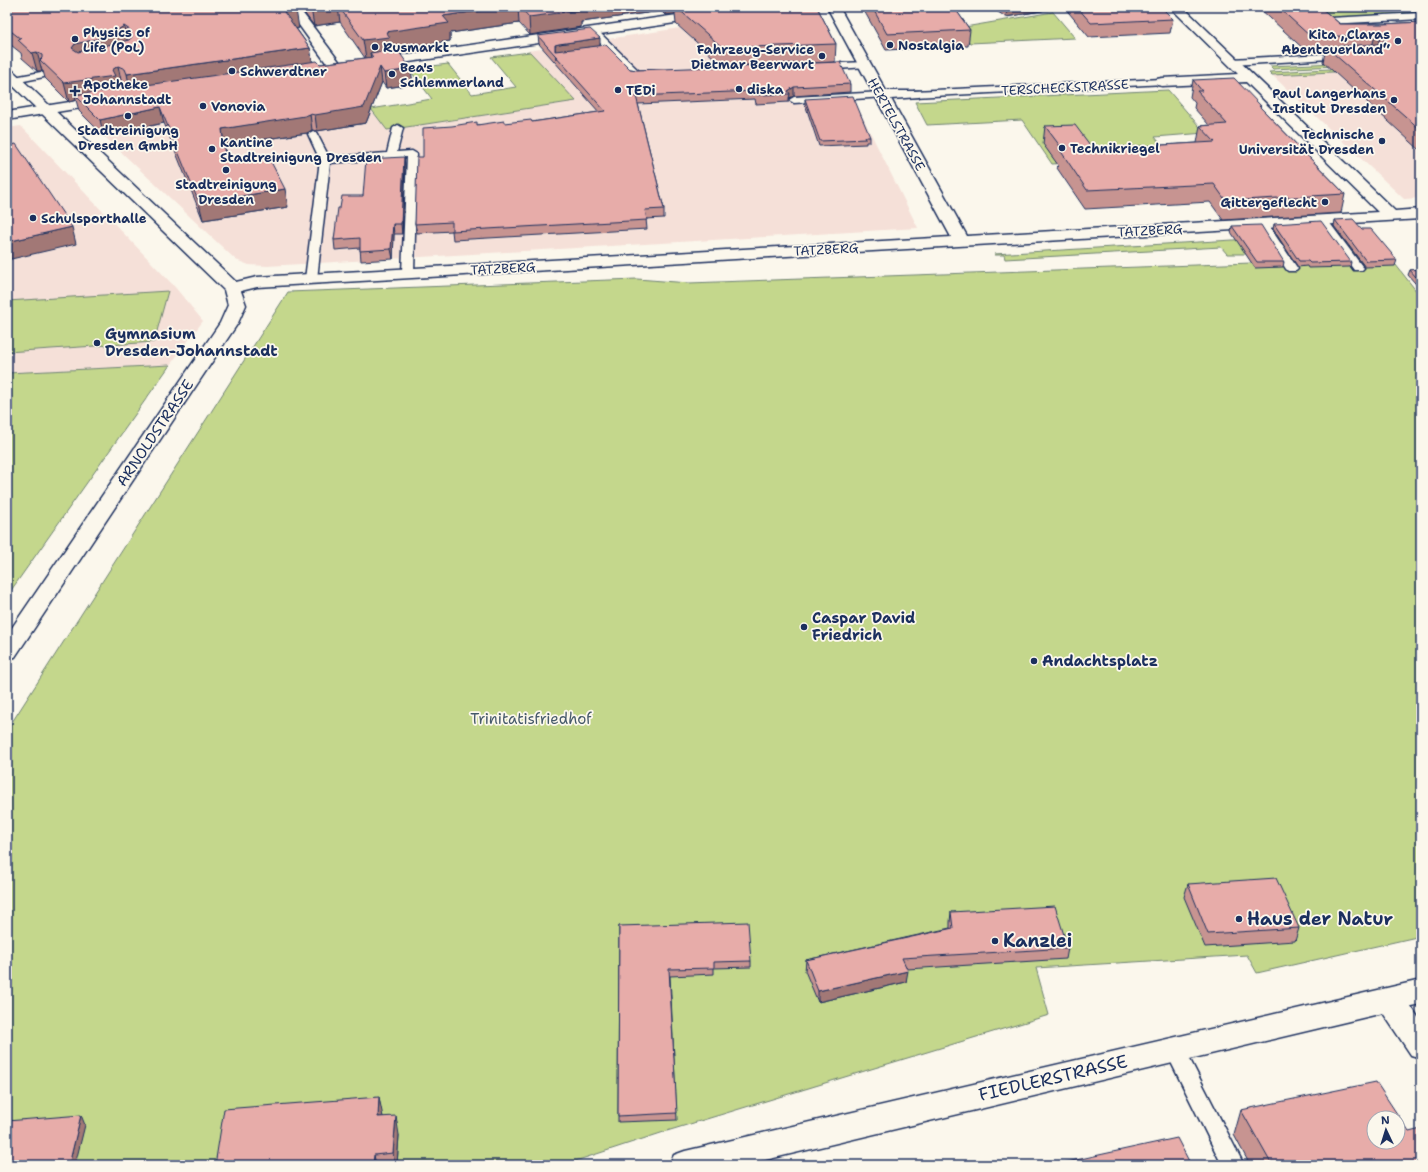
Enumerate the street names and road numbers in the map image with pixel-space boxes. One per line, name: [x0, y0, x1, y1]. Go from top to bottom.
street label: HERTELSTRASSE: [864, 75, 929, 174]
street label: TERSCHECKSTRASSE: [1001, 76, 1129, 99]
street label: TATZBERG: [1117, 220, 1183, 241]
street label: TATZBERG: [793, 239, 859, 260]
street label: TATZBERG: [470, 258, 536, 279]
street label: ARNOLDSTRASSE: [112, 376, 198, 490]
street label: FIEDLERSTRASSE: [976, 1049, 1130, 1107]

